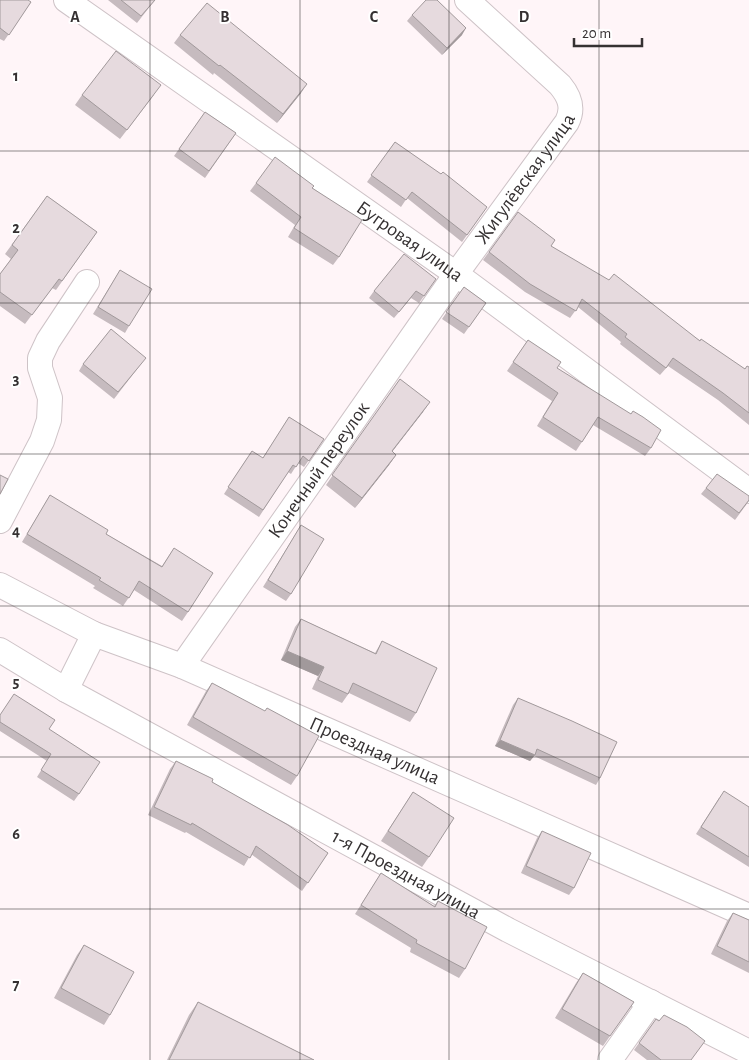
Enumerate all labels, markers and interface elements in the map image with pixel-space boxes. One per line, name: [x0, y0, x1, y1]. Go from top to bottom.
text: A: [70, 9, 80, 25]
text: B: [220, 9, 230, 25]
text: C: [370, 9, 379, 25]
text: D: [519, 9, 530, 25]
scale bar: [574, 15, 642, 47]
text: 20 m: [582, 26, 611, 41]
text: 1: [13, 68, 19, 84]
street label: Жигулёвская улица: [472, 111, 579, 248]
street label: Бугровая улица: [353, 197, 467, 286]
text: 2: [12, 220, 20, 236]
text: 3: [13, 371, 20, 387]
street label: Конечный переулок: [265, 398, 373, 542]
text: 4: [12, 523, 20, 539]
text: 5: [13, 674, 20, 690]
street label: Проездная улица: [306, 713, 443, 788]
text: 6: [12, 826, 20, 842]
street label: 1-я Проездная улица: [328, 826, 483, 923]
text: 7: [13, 977, 20, 993]

